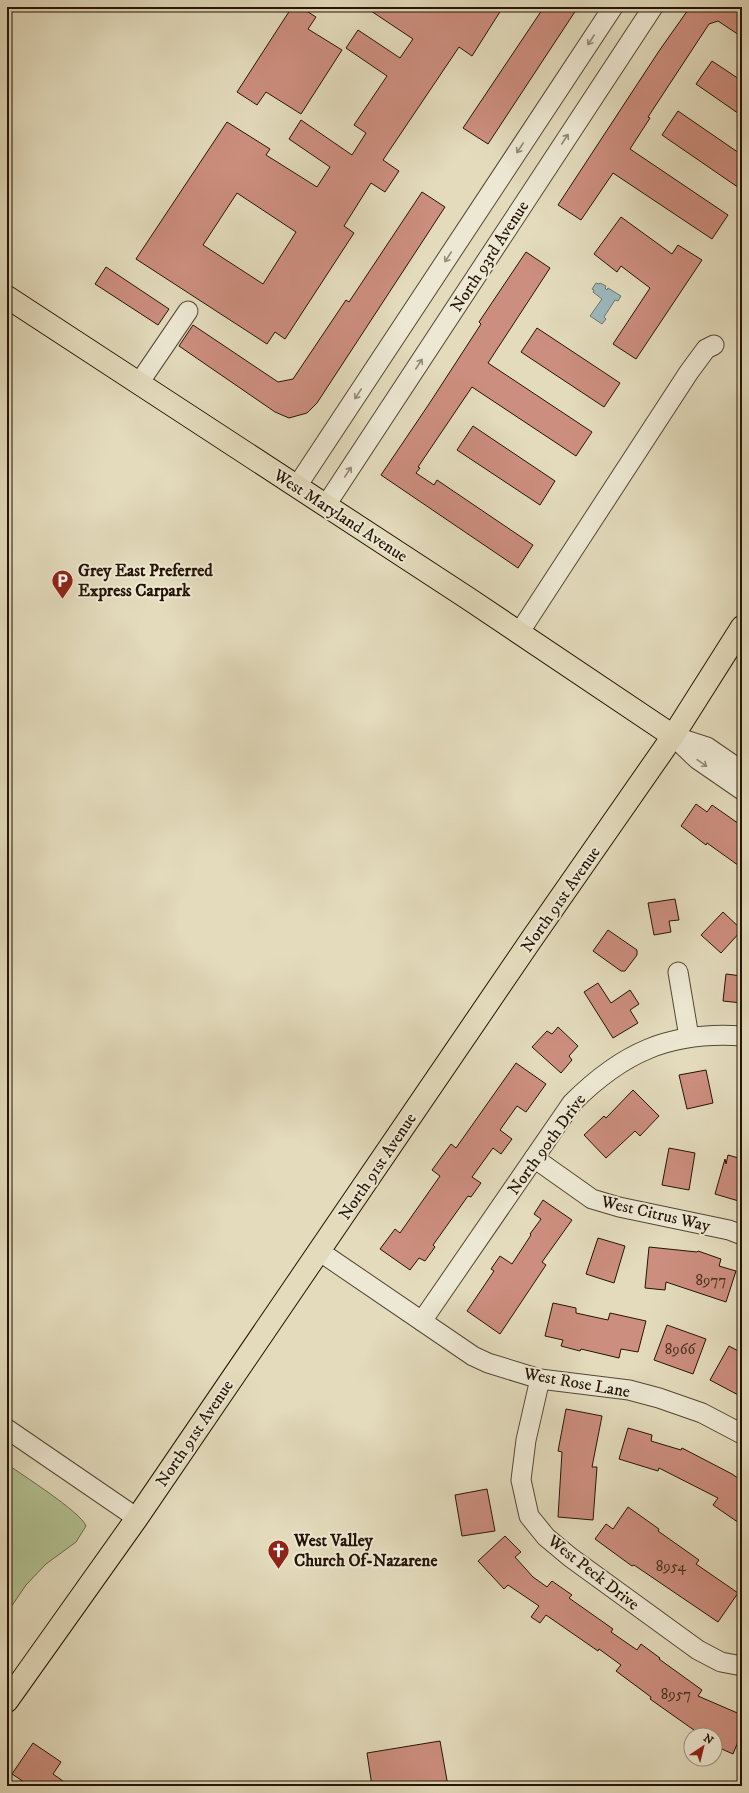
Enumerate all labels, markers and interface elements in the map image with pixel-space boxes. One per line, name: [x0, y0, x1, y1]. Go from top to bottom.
one-way arrow: [587, 34, 595, 45]
one-way arrow: [561, 134, 570, 145]
one-way arrow: [515, 142, 523, 154]
street label: North 93rd Avenue: [446, 197, 534, 316]
one-way arrow: [444, 251, 452, 262]
one-way arrow: [415, 358, 423, 369]
one-way arrow: [353, 389, 362, 400]
street label: West Maryland Avenue: [268, 464, 412, 567]
one-way arrow: [344, 467, 352, 478]
place label: Grey East Preferred Express Carpark: [78, 560, 213, 602]
parking icon: Grey East Preferred Express Carpark: [50, 567, 76, 600]
one-way arrow: [696, 759, 707, 767]
street label: North 91st Avenue: [516, 842, 606, 957]
street label: North 90th Drive: [503, 1090, 591, 1199]
street label: North 91st Avenue: [334, 1109, 422, 1224]
street label: West Citrus Way: [598, 1191, 713, 1237]
house number: 8977: [696, 1271, 726, 1290]
house number: 8966: [665, 1340, 696, 1359]
street label: West Rose Lane: [521, 1363, 632, 1403]
street label: North 91st Avenue: [151, 1376, 239, 1491]
street label: West Peck Drive: [542, 1529, 644, 1615]
place label: West Valley Church Of-Nazarene: [293, 1530, 437, 1572]
church icon: West Valley Church Of-Nazarene: [265, 1537, 291, 1570]
house number: 8954: [656, 1557, 687, 1576]
house number: 8957: [661, 1685, 691, 1704]
north arrow: [683, 1727, 723, 1767]
text: N: [700, 1731, 716, 1748]

